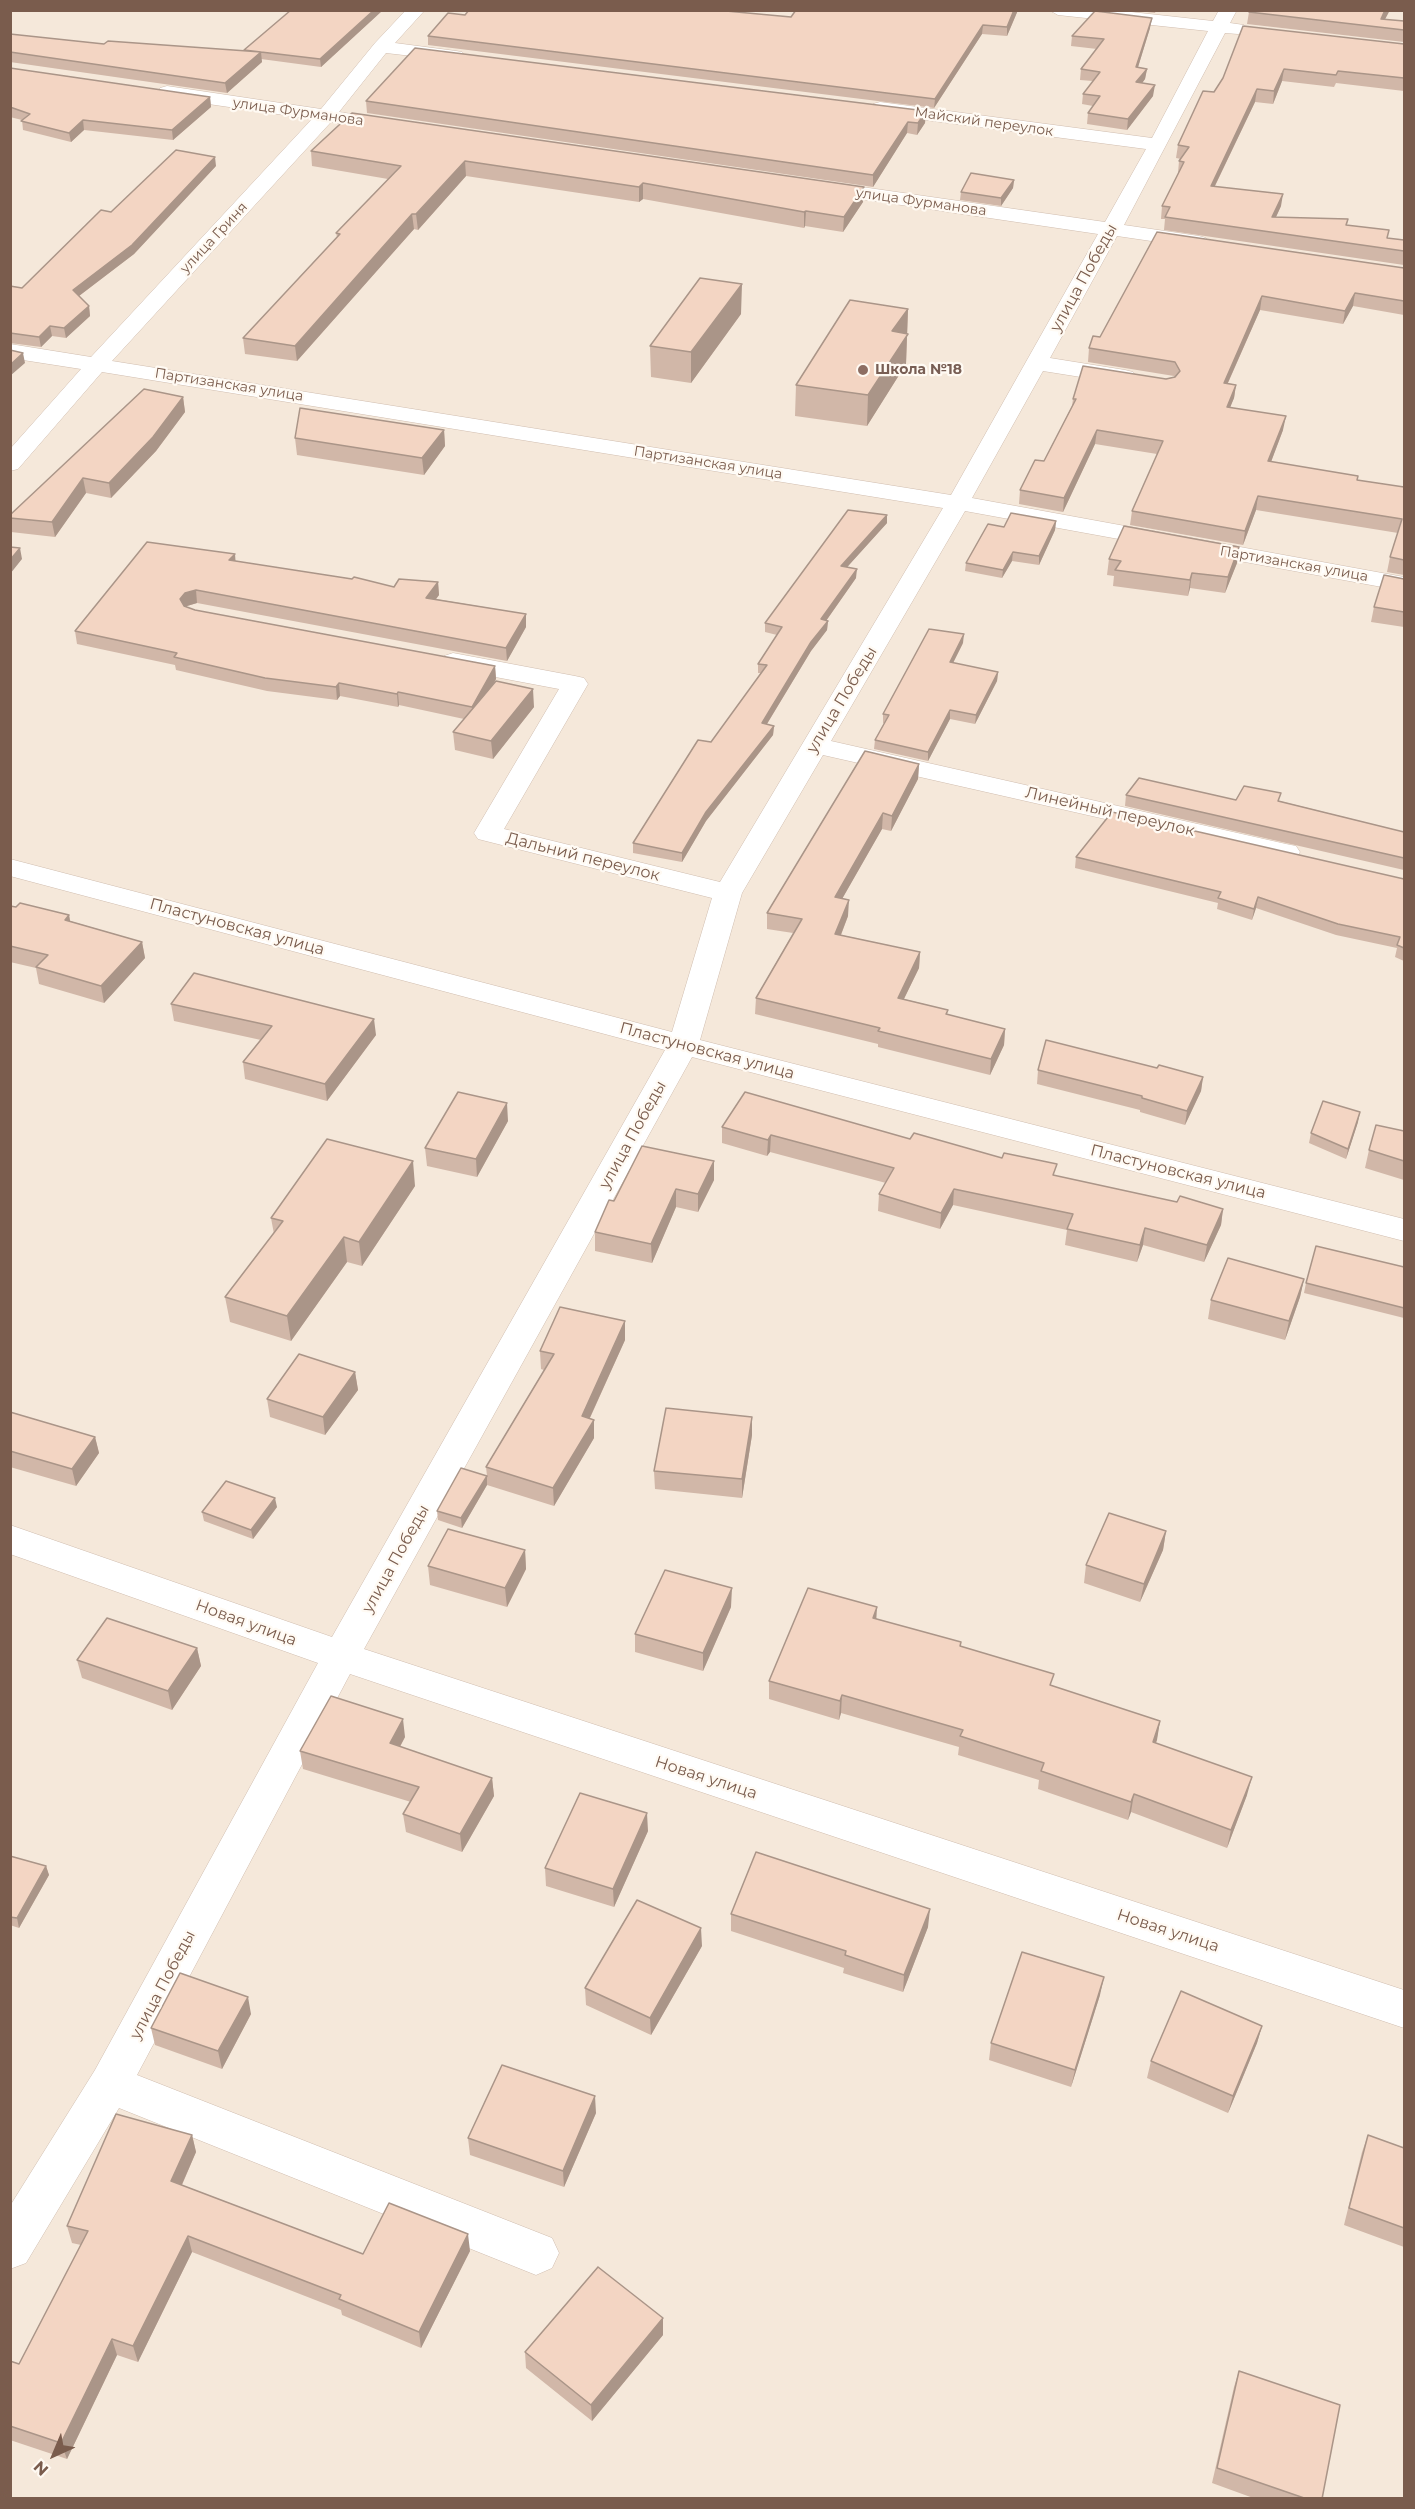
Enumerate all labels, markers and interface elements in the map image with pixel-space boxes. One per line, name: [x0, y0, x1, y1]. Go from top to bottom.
street label: улица Фурманова: [232, 95, 364, 129]
street label: Майский переулок: [914, 104, 1054, 140]
street label: улица Фурманова: [855, 185, 987, 219]
street label: улица Гриня: [177, 199, 251, 277]
street label: улица Победы: [1046, 221, 1122, 335]
place label: Школа №18: [875, 362, 962, 378]
marker: Школа №18: [856, 363, 870, 377]
street label: Партизанская улица: [153, 365, 305, 405]
street label: Партизанская улица: [632, 443, 784, 483]
street label: Партизанская улица: [1219, 543, 1369, 585]
street label: улица Победы: [803, 643, 881, 757]
street label: Линейный переулок: [1023, 783, 1197, 841]
street label: Дальний переулок: [504, 829, 662, 885]
street label: Пластуновская улица: [148, 894, 326, 960]
street label: Пластуновская улица: [618, 1018, 796, 1084]
street label: улица Победы: [595, 1078, 671, 1192]
street label: Пластуновская улица: [1088, 1141, 1268, 1203]
street label: улица Победы: [358, 1502, 434, 1616]
street label: Новая улица: [193, 1596, 299, 1650]
street label: Новая улица: [653, 1752, 759, 1804]
street label: Новая улица: [1115, 1905, 1221, 1957]
street label: улица Победы: [126, 1927, 200, 2043]
north arrow: [24, 2425, 84, 2485]
text: N: [30, 2457, 52, 2480]

